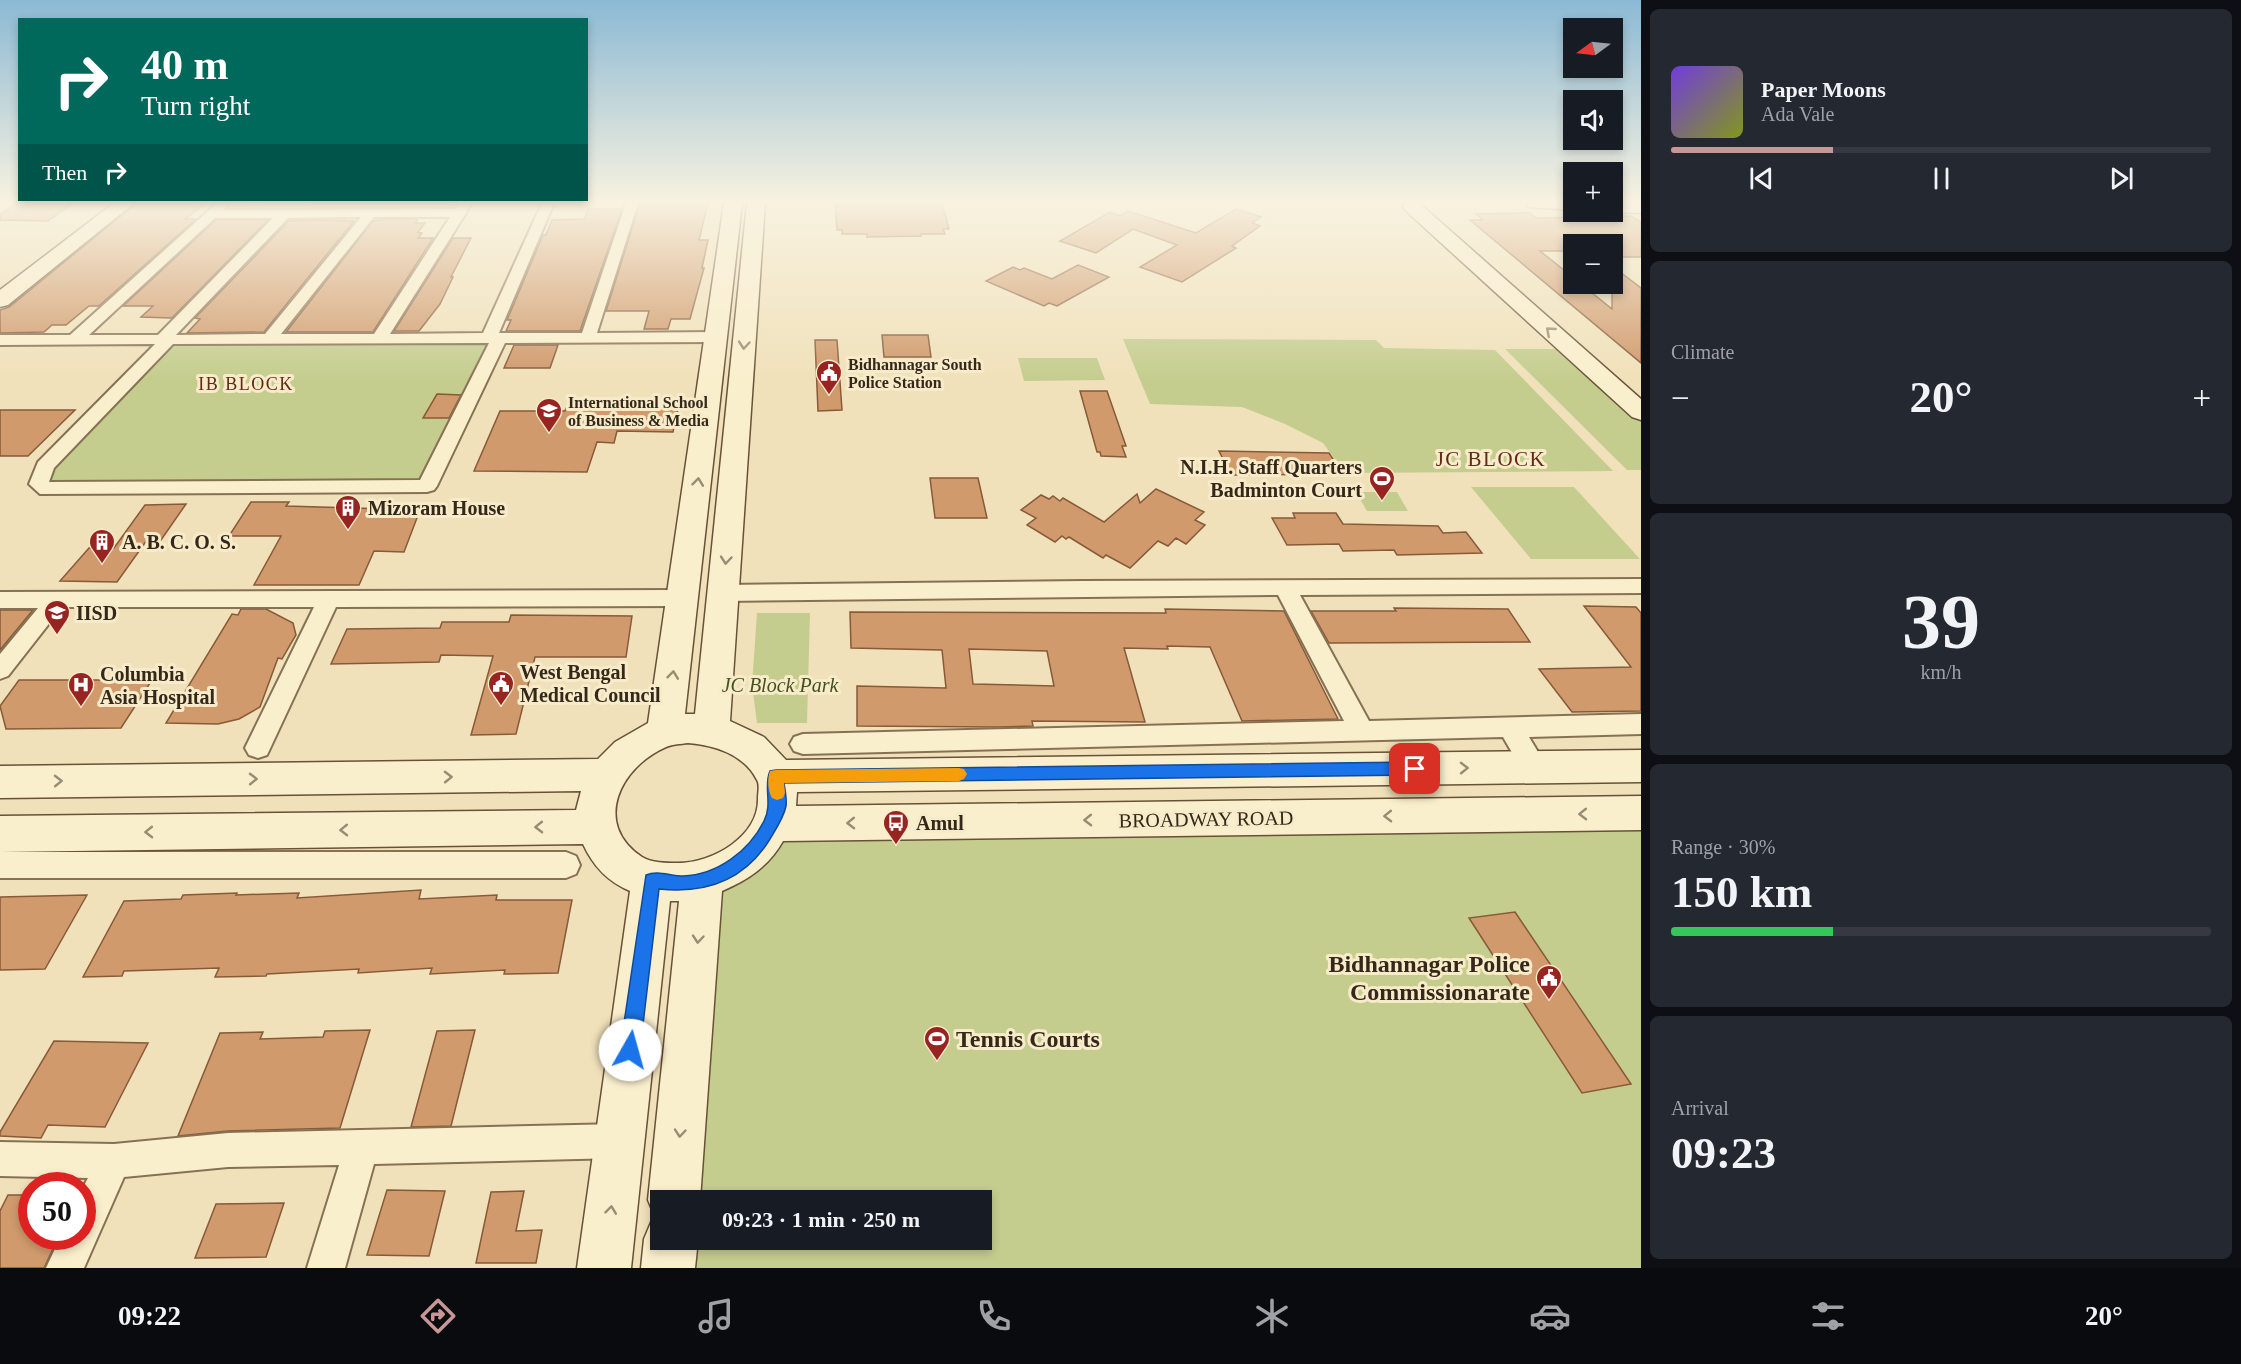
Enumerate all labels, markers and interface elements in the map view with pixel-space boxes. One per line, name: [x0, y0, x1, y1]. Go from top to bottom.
north arrow: [1563, 18, 1623, 78]
map controls: [1563, 18, 1623, 294]
icon: right: [42, 42, 120, 120]
text: 40 m: [141, 42, 229, 88]
text: Paper Moons: [1761, 77, 1886, 102]
button: sound: [1563, 90, 1623, 150]
text: Turn right: [141, 91, 250, 121]
text: Ada Vale: [1761, 103, 1835, 125]
icon: right: [99, 156, 132, 189]
text: Then: [42, 160, 87, 185]
button: +: [1563, 162, 1623, 222]
icon: previous: [1745, 162, 1778, 195]
icon: pause: [1925, 162, 1958, 195]
icon: next: [2105, 162, 2138, 195]
button: −: [1563, 234, 1623, 294]
one-way arrow: [1546, 327, 1557, 338]
one-way arrow: [738, 340, 751, 349]
text: Climate: [1671, 341, 1734, 363]
place label: Bidhannagar South Police Station: [848, 356, 982, 391]
public building icon: Bidhannagar South Police Station: [814, 358, 844, 396]
text: 20°: [1910, 372, 1973, 422]
district label: IB BLOCK: [198, 374, 294, 394]
text: −: [1671, 380, 1690, 416]
text: +: [2192, 380, 2211, 416]
place label: International School of Business & Media: [568, 394, 709, 429]
school or university icon: International School of Business & Media: [534, 396, 564, 434]
district label: JC BLOCK: [1436, 447, 1546, 471]
place label: N.I.H. Staff Quarters Badminton Court: [1180, 456, 1362, 501]
sports icon: N.I.H. Staff Quarters Badminton Court: [1367, 464, 1397, 502]
one-way arrow: [692, 477, 704, 486]
building icon: Mizoram House: [333, 493, 363, 531]
place label: Mizoram House: [368, 497, 505, 519]
building icon: A. B. C. O. S.: [87, 527, 117, 565]
place label: A. B. C. O. S.: [122, 531, 236, 553]
one-way arrow: [720, 556, 733, 565]
text: 39: [1902, 578, 1980, 665]
school or university icon: IISD: [42, 598, 72, 636]
place label: IISD: [76, 602, 117, 624]
place label: West Bengal Medical Council: [520, 661, 661, 706]
text: km/h: [1920, 661, 1962, 683]
place label: Columbia Asia Hospital: [100, 663, 215, 709]
public building icon: West Bengal Medical Council: [486, 669, 516, 707]
hospital icon: Columbia Asia Hospital: [66, 670, 96, 708]
one-way arrow: [666, 671, 678, 680]
park label: JC Block Park: [722, 674, 839, 696]
pin: [1389, 743, 1440, 794]
icon: arrive: [1398, 752, 1431, 785]
one-way arrow: [1460, 762, 1469, 774]
one-way arrow: [444, 771, 453, 783]
one-way arrow: [249, 773, 258, 785]
one-way arrow: [54, 775, 63, 788]
street label: BROADWAY ROAD: [1118, 806, 1294, 832]
bus stop icon: Amul: [881, 808, 911, 846]
one-way arrow: [1578, 808, 1587, 820]
one-way arrow: [1383, 810, 1392, 822]
place label: Amul: [916, 812, 964, 834]
one-way arrow: [1083, 814, 1092, 826]
one-way arrow: [846, 817, 855, 830]
one-way arrow: [534, 821, 543, 834]
one-way arrow: [339, 824, 348, 836]
one-way arrow: [144, 826, 153, 838]
text: Range · 30%: [1671, 836, 1775, 858]
text: 150 km: [1671, 867, 1812, 917]
one-way arrow: [692, 935, 705, 944]
place label: Bidhannagar Police Commissionarate: [1328, 951, 1530, 1005]
public building icon: Bidhannagar Police Commissionarate: [1534, 963, 1564, 1001]
position arrow: [598, 1018, 662, 1082]
sports icon: Tennis Courts: [922, 1024, 952, 1062]
place label: Tennis Courts: [956, 1026, 1100, 1052]
text: Arrival: [1671, 1097, 1729, 1119]
text: 09:23: [1671, 1128, 1776, 1178]
one-way arrow: [674, 1129, 687, 1138]
speed limit sign: 50: [18, 1172, 96, 1250]
one-way arrow: [604, 1205, 617, 1214]
text: 09:23 · 1 min · 250 m: [722, 1207, 920, 1232]
icon: directions: [417, 1295, 459, 1337]
icon: music: [695, 1295, 737, 1337]
icon: phone: [973, 1295, 1015, 1337]
icon: climate: [1251, 1295, 1293, 1337]
icon: car: [1529, 1295, 1571, 1337]
icon: filters: [1807, 1295, 1849, 1337]
text: 09:22: [118, 1301, 181, 1331]
text: 20°: [2085, 1301, 2123, 1331]

